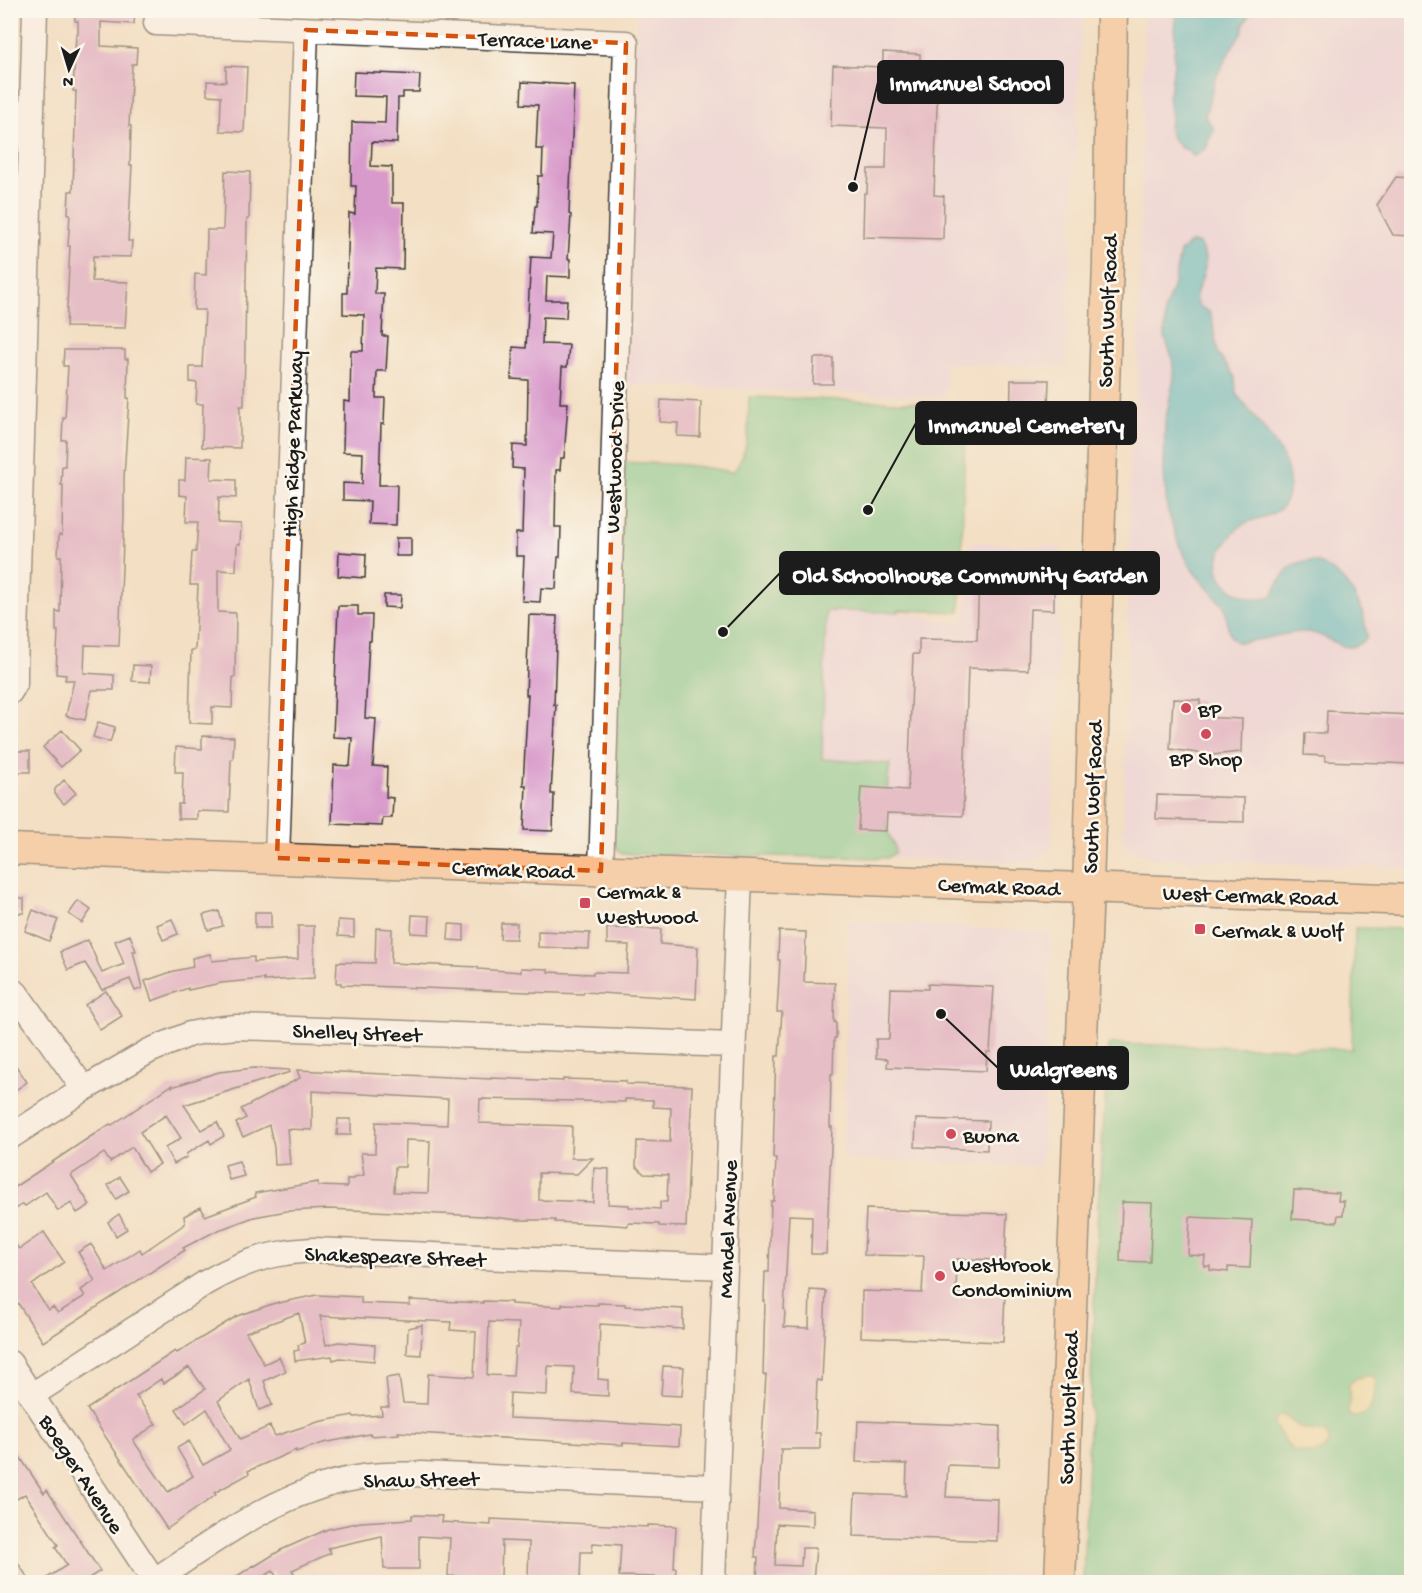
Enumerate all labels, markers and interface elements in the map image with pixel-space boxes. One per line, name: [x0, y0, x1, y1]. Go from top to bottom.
street label: Terrace Lane: [476, 28, 593, 58]
north arrow: [39, 39, 99, 99]
callout: Immanuel School: [878, 61, 1063, 103]
text: N: [62, 71, 74, 90]
text: Immanuel School: [889, 71, 1051, 100]
street label: South Wolf Road: [1094, 232, 1126, 388]
street label: High Ridge Parkway: [279, 350, 311, 538]
street label: Westwood Drive: [601, 380, 633, 534]
callout: Immanuel Cemetery: [916, 402, 1136, 444]
text: Immanuel Cemetery: [928, 413, 1124, 442]
callout: Old Schoolhouse Community Garden: [780, 552, 1159, 594]
text: Old Schoolhouse Community Garden: [793, 563, 1148, 592]
place label: BP: [1197, 699, 1222, 725]
marker: BP: [1179, 701, 1193, 715]
street label: South Wolf Road: [1079, 718, 1111, 874]
marker: BP Shop: [1199, 727, 1213, 741]
place label: BP Shop: [1169, 748, 1243, 774]
street label: Cermak Road: [451, 857, 576, 887]
street label: Cermak Road: [937, 874, 1062, 904]
place label: Cermak & Westwood: [597, 881, 699, 932]
street label: West Cermak Road: [1162, 882, 1340, 914]
marker: Cermak & Westwood: [578, 896, 592, 910]
place label: Cermak & Wolf: [1212, 920, 1345, 946]
marker: Cermak & Wolf: [1193, 922, 1207, 936]
street label: Shelley Street: [292, 1020, 424, 1050]
callout: Walgreens: [998, 1047, 1128, 1089]
text: Walgreens: [1009, 1057, 1117, 1086]
place label: Buona: [962, 1125, 1019, 1151]
marker: Buona: [944, 1127, 958, 1141]
street label: Mandel Avenue: [715, 1159, 745, 1299]
street label: Shakespeare Street: [304, 1243, 488, 1275]
place label: Westbrook Condominium: [952, 1254, 1072, 1305]
marker: Westbrook Condominium: [933, 1269, 947, 1283]
street label: South Wolf Road: [1055, 1329, 1087, 1485]
street label: Boeger Avenue: [31, 1410, 128, 1540]
street label: Shaw Street: [363, 1468, 481, 1496]

